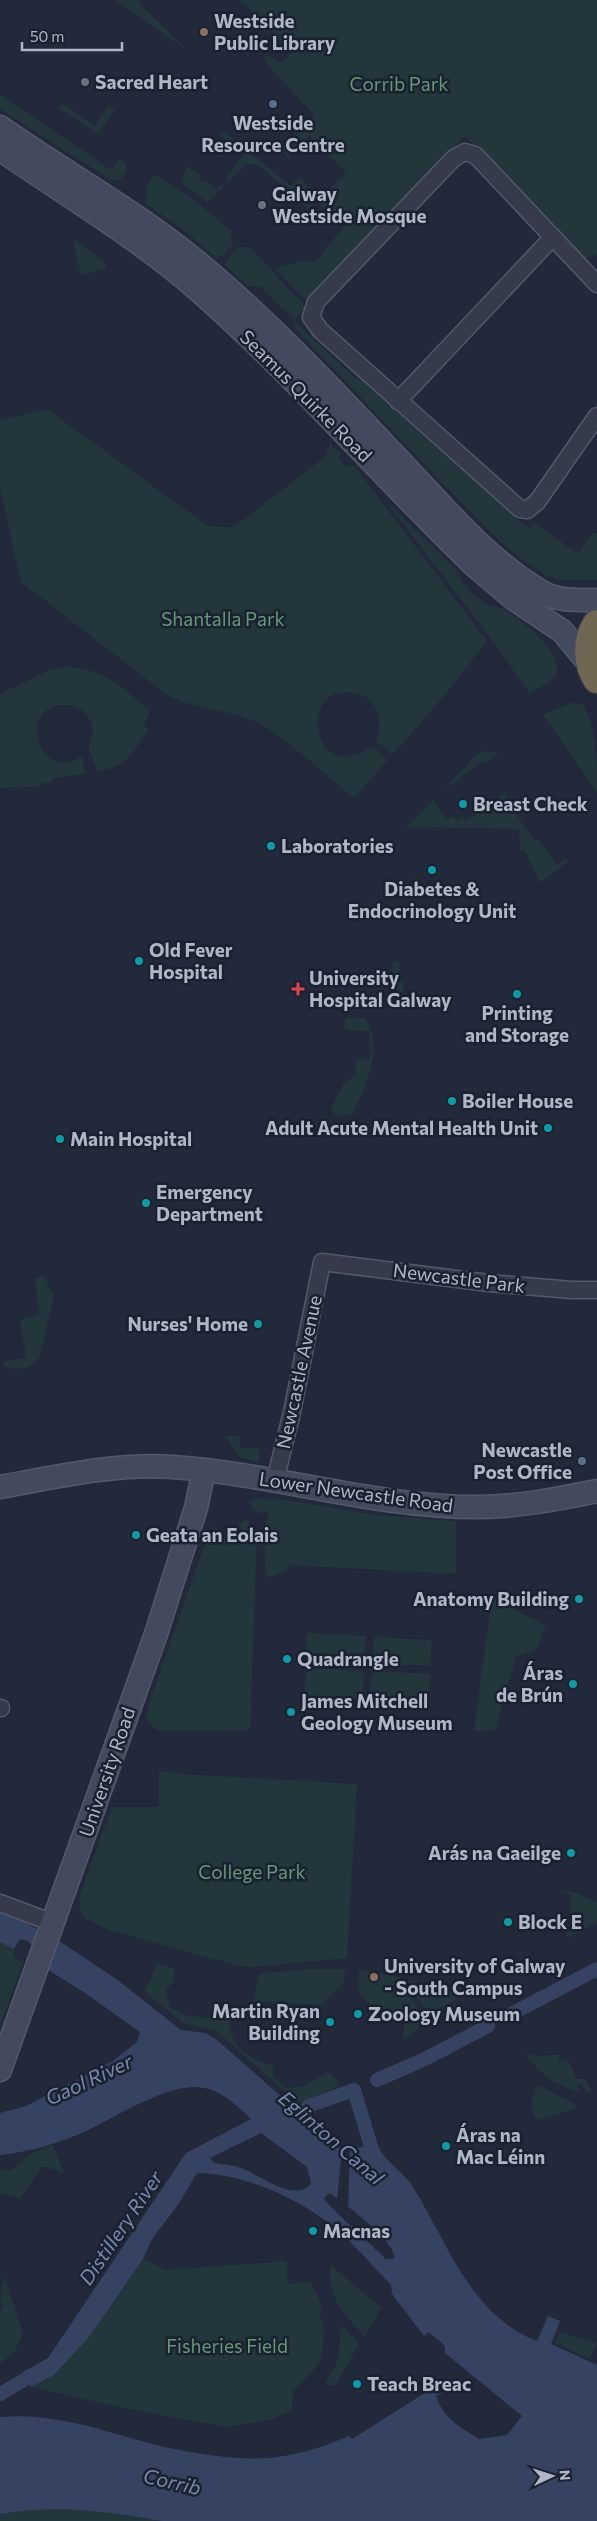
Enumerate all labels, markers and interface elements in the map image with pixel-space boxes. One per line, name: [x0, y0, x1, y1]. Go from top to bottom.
place label: Westside Public Library: [214, 9, 336, 54]
scale bar: [22, 20, 122, 52]
marker: Westside Public Library: [198, 26, 210, 38]
text: 50 m: [30, 27, 64, 45]
place label: Sacred Heart: [95, 70, 208, 93]
park label: Corrib Park: [349, 72, 449, 95]
marker: Sacred Heart: [79, 76, 91, 88]
marker: Westside Resource Centre: [267, 98, 279, 110]
place label: Westside Resource Centre: [201, 111, 345, 156]
place label: Galway Westside Mosque: [272, 182, 426, 227]
marker: Galway Westside Mosque: [256, 199, 268, 211]
street label: Seamus Quirke Road: [236, 325, 377, 466]
park label: Shantalla Park: [161, 607, 285, 630]
place label: Breast Check: [473, 792, 588, 815]
marker: Breast Check: [457, 798, 469, 810]
place label: Laboratories: [281, 834, 394, 857]
marker: Laboratories: [265, 840, 277, 852]
marker: Diabetes & Endocrinology Unit: [426, 864, 438, 876]
place label: Diabetes & Endocrinology Unit: [348, 877, 516, 922]
place label: Old Fever Hospital: [149, 938, 233, 983]
marker: Old Fever Hospital: [133, 955, 145, 967]
place label: University Hospital Galway: [309, 966, 452, 1011]
marker: University Hospital Galway: [291, 982, 305, 996]
marker: Printing and Storage: [511, 988, 523, 1000]
place label: Printing and Storage: [465, 1001, 569, 1046]
place label: Boiler House: [462, 1089, 573, 1112]
marker: Boiler House: [446, 1095, 458, 1107]
place label: Adult Acute Mental Health Unit: [265, 1116, 538, 1139]
marker: Adult Acute Mental Health Unit: [542, 1122, 554, 1134]
place label: Main Hospital: [70, 1127, 192, 1150]
marker: Main Hospital: [54, 1133, 66, 1145]
place label: Emergency Department: [156, 1180, 263, 1225]
marker: Emergency Department: [140, 1197, 152, 1209]
street label: Newcastle Park: [392, 1258, 526, 1297]
street label: Newcastle Avenue: [271, 1293, 326, 1451]
place label: Nurses' Home: [128, 1312, 248, 1335]
marker: Nurses' Home: [252, 1318, 264, 1330]
place label: Newcastle Post Office: [473, 1438, 572, 1483]
marker: Newcastle Post Office: [576, 1455, 588, 1467]
street label: Lower Newcastle Road: [258, 1467, 455, 1517]
place label: Geata an Eolais: [146, 1523, 278, 1546]
marker: Geata an Eolais: [130, 1529, 142, 1541]
place label: Anatomy Building: [413, 1587, 570, 1610]
marker: Anatomy Building: [573, 1593, 585, 1605]
place label: Quadrangle: [297, 1647, 399, 1670]
marker: Quadrangle: [281, 1653, 293, 1665]
place label: Áras de Brún: [496, 1661, 563, 1706]
marker: Áras de Brún: [567, 1678, 579, 1690]
place label: James Mitchell Geology Museum: [301, 1689, 453, 1734]
street label: University Road: [74, 1704, 139, 1840]
marker: James Mitchell Geology Museum: [285, 1706, 297, 1718]
place label: Arás na Gaeilge: [428, 1841, 561, 1864]
marker: Arás na Gaeilge: [565, 1847, 577, 1859]
park label: College Park: [198, 1860, 306, 1883]
place label: Block E: [518, 1910, 582, 1933]
marker: Block E: [502, 1916, 514, 1928]
place label: University of Galway - South Campus: [384, 1954, 566, 1999]
marker: University of Galway - South Campus: [368, 1971, 380, 1983]
place label: Martin Ryan Building: [212, 1999, 321, 2044]
place label: Zoology Museum: [368, 2002, 520, 2025]
marker: Zoology Museum: [352, 2008, 364, 2020]
marker: Martin Ryan Building: [324, 2016, 336, 2028]
water label: Gaol River: [41, 2048, 137, 2110]
water label: Eglinton Canal: [274, 2085, 390, 2190]
place label: Áras na Mac Léinn: [456, 2123, 545, 2168]
marker: Áras na Mac Léinn: [440, 2140, 452, 2152]
water label: Distillery River: [73, 2165, 168, 2289]
place label: Macnas: [323, 2219, 390, 2242]
marker: Macnas: [307, 2225, 319, 2237]
park label: Fisheries Field: [166, 2334, 288, 2357]
place label: Teach Breac: [367, 2372, 471, 2395]
marker: Teach Breac: [351, 2378, 363, 2390]
north arrow: [527, 2451, 577, 2501]
water label: Corrib: [141, 2463, 204, 2499]
text: N: [557, 2469, 574, 2481]

